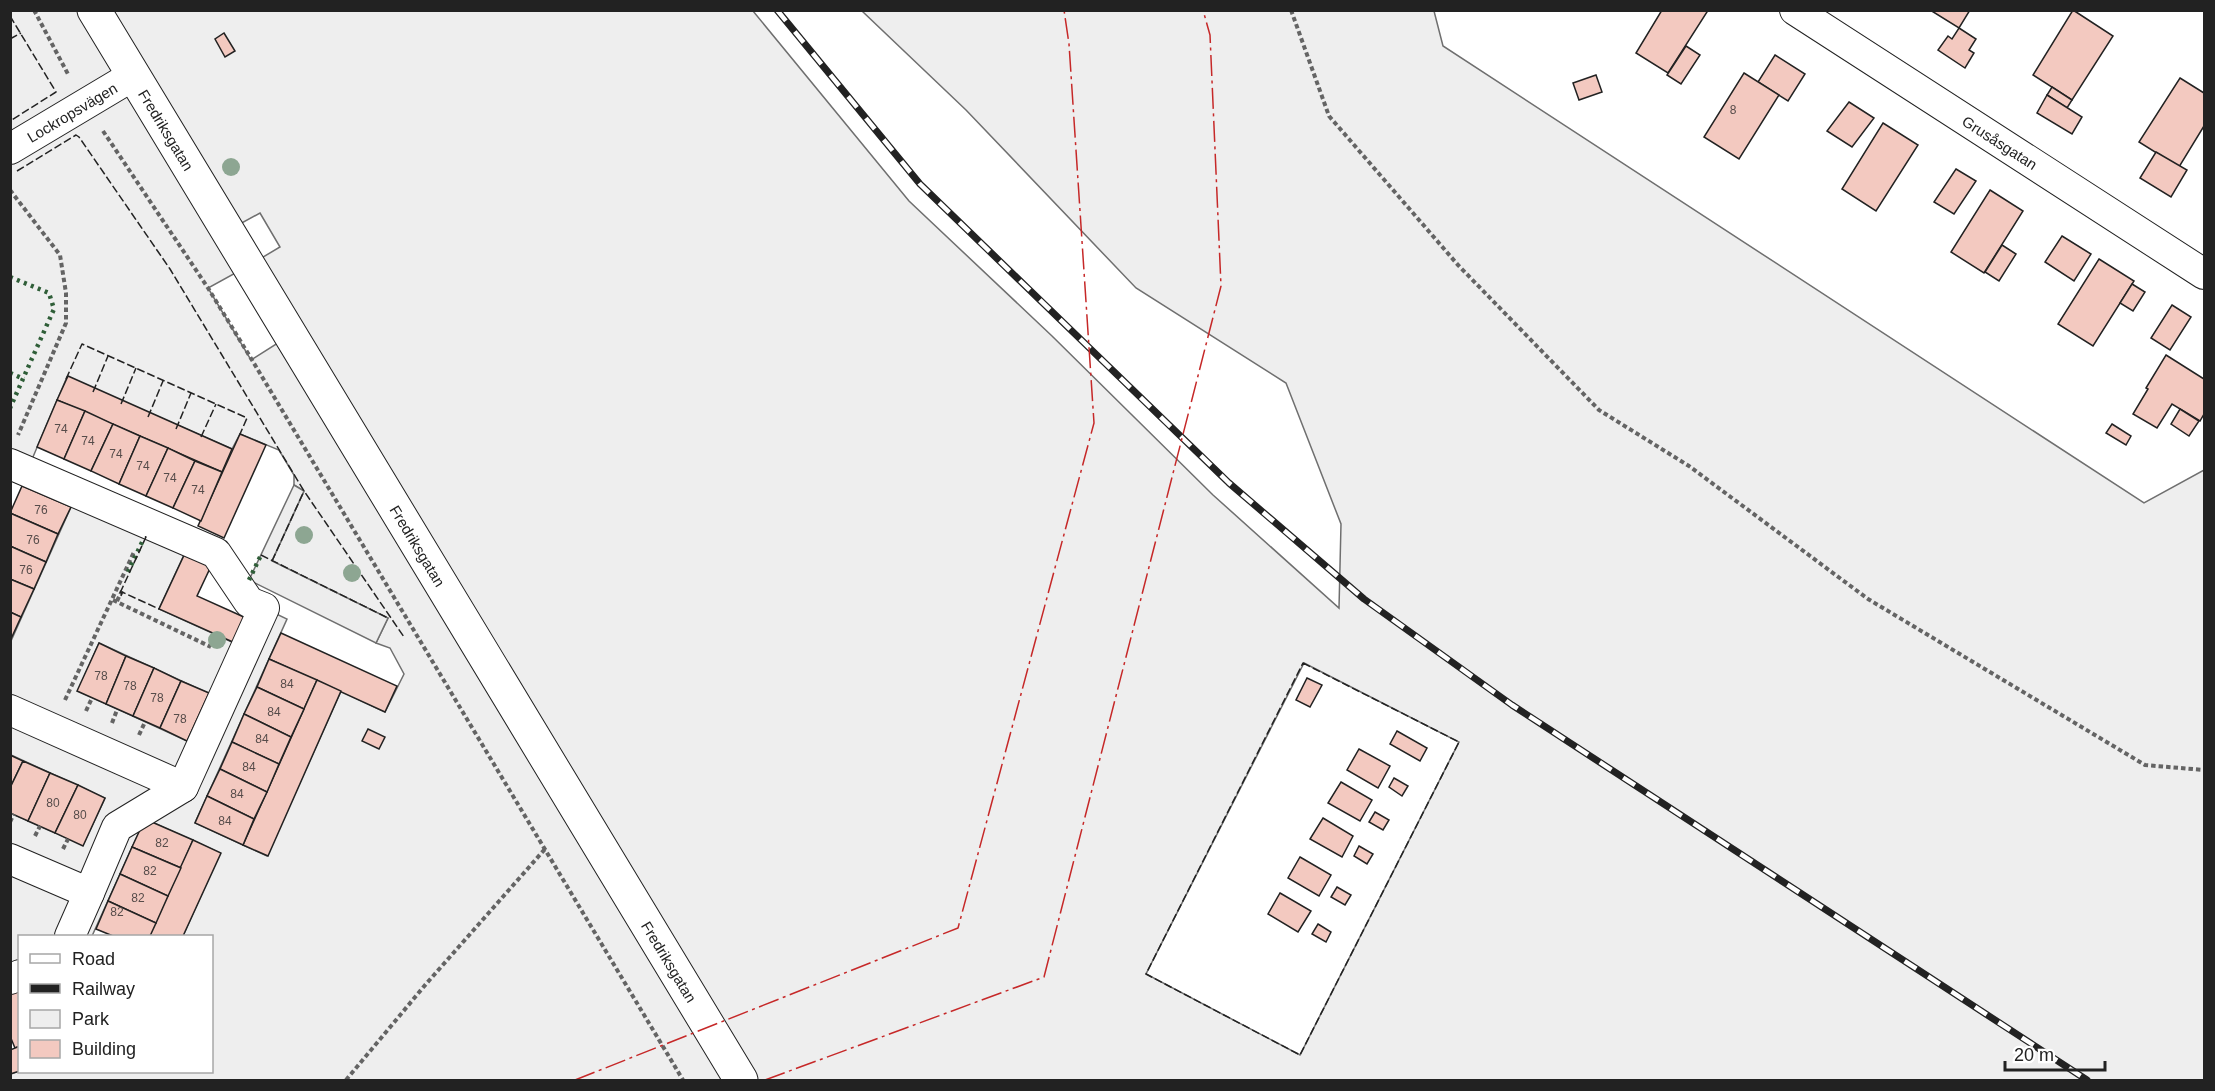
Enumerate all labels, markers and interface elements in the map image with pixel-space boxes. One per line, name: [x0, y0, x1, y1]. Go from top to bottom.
street label: Lockropsvägen: [24, 79, 120, 145]
street label: Fredriksgatan: [135, 86, 197, 173]
house number: 8: [1730, 103, 1737, 117]
street label: Grusåsgatan: [1959, 112, 2041, 173]
house number: 74: [54, 422, 68, 436]
house number: 74: [81, 434, 95, 448]
house number: 74: [109, 447, 123, 461]
house number: 74: [136, 459, 150, 473]
house number: 74: [163, 471, 177, 485]
house number: 74: [191, 483, 205, 497]
street label: Fredriksgatan: [387, 502, 449, 589]
house number: 76: [34, 503, 48, 517]
house number: 76: [26, 533, 40, 547]
house number: 76: [19, 563, 33, 577]
house number: 78: [94, 669, 108, 683]
house number: 84: [280, 677, 294, 691]
house number: 78: [123, 679, 137, 693]
house number: 78: [150, 691, 164, 705]
house number: 84: [267, 705, 281, 719]
house number: 78: [173, 712, 187, 726]
house number: 84: [255, 732, 269, 746]
house number: 84: [242, 760, 256, 774]
house number: 84: [230, 787, 244, 801]
house number: 80: [46, 796, 60, 810]
house number: 80: [73, 808, 87, 822]
house number: 84: [218, 814, 232, 828]
house number: 82: [155, 836, 169, 850]
house number: 82: [143, 864, 157, 878]
house number: 82: [131, 891, 145, 905]
house number: 82: [110, 905, 124, 919]
street label: Fredriksgatan: [638, 918, 700, 1005]
legend: [18, 935, 213, 1073]
text: Road: [72, 949, 115, 969]
text: Railway: [72, 979, 135, 999]
text: Park: [72, 1009, 110, 1029]
scale bar: [2005, 1034, 2106, 1072]
text: Building: [72, 1039, 136, 1059]
text: 20 m: [2014, 1045, 2054, 1065]

